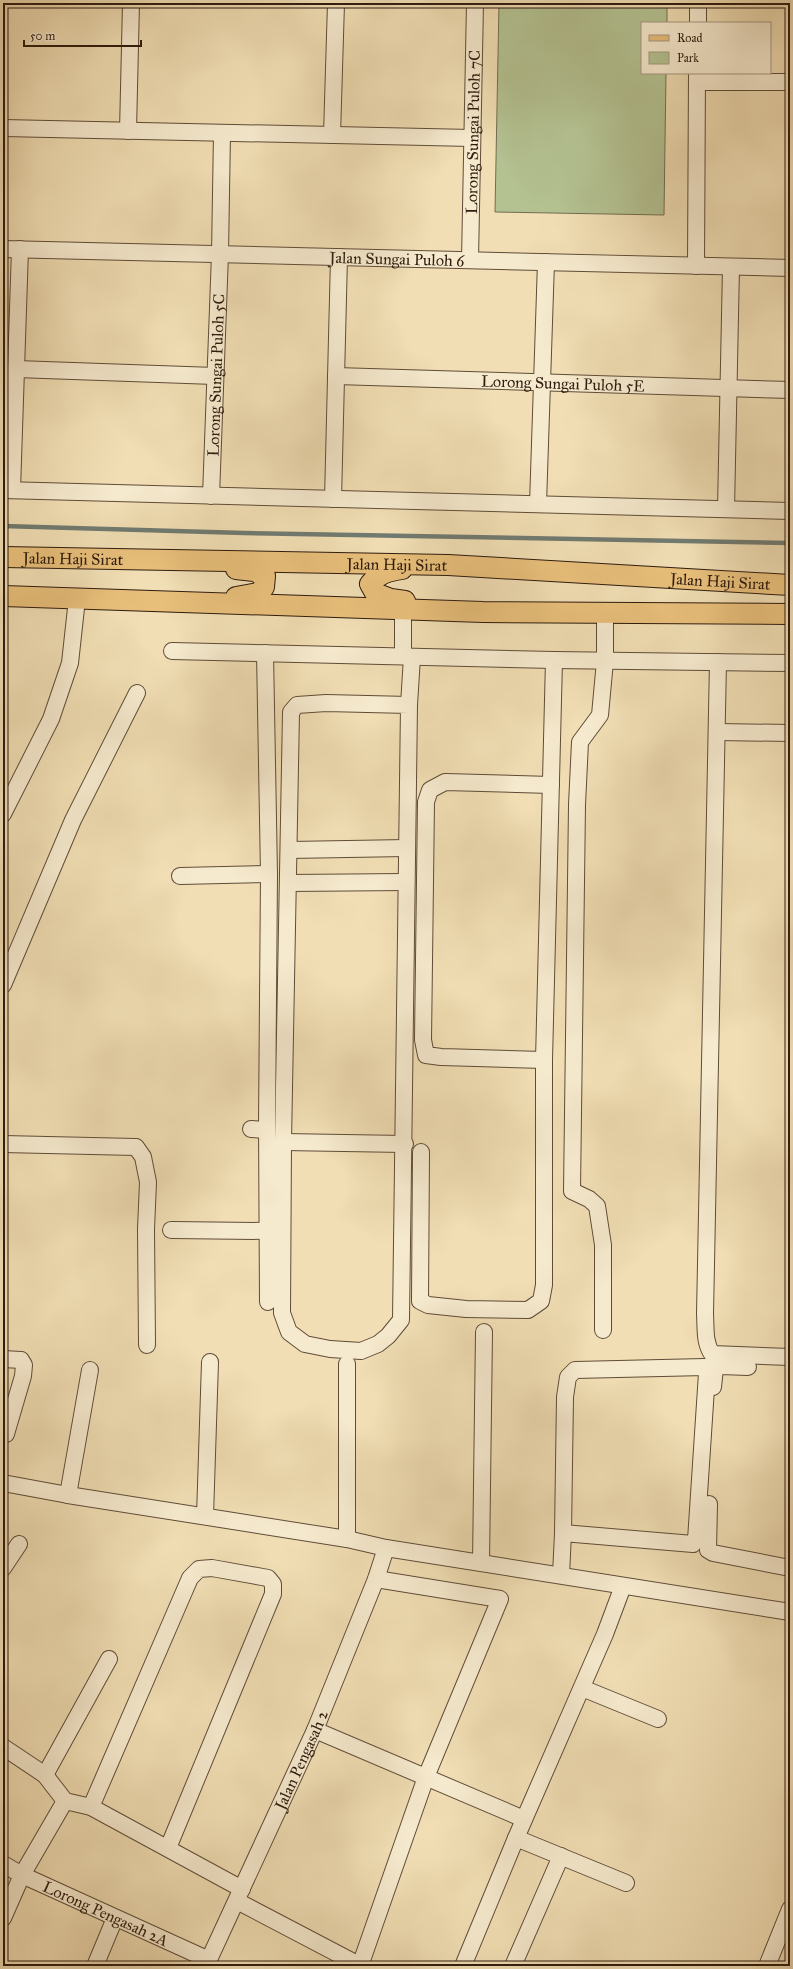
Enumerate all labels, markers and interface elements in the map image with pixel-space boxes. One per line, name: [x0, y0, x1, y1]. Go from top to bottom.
scale bar: [24, 22, 141, 48]
legend: [641, 22, 771, 74]
text: 50 m: [30, 29, 55, 43]
text: Road: [677, 31, 703, 45]
street label: Lorong Sungai Puloh 7C: [462, 50, 484, 214]
text: Park: [677, 51, 699, 65]
street label: Jalan Sungai Puloh 6: [327, 248, 465, 270]
street label: Lorong Sungai Puloh 5C: [203, 293, 229, 457]
street label: Lorong Sungai Puloh 5E: [481, 371, 645, 396]
street label: Jalan Haji Sirat: [21, 548, 124, 569]
street label: Jalan Haji Sirat: [345, 554, 448, 575]
street label: Jalan Haji Sirat: [668, 569, 771, 594]
street label: Jalan Pengasah 2: [270, 1707, 332, 1815]
street label: Lorong Pengasah 2A: [40, 1877, 171, 1950]

